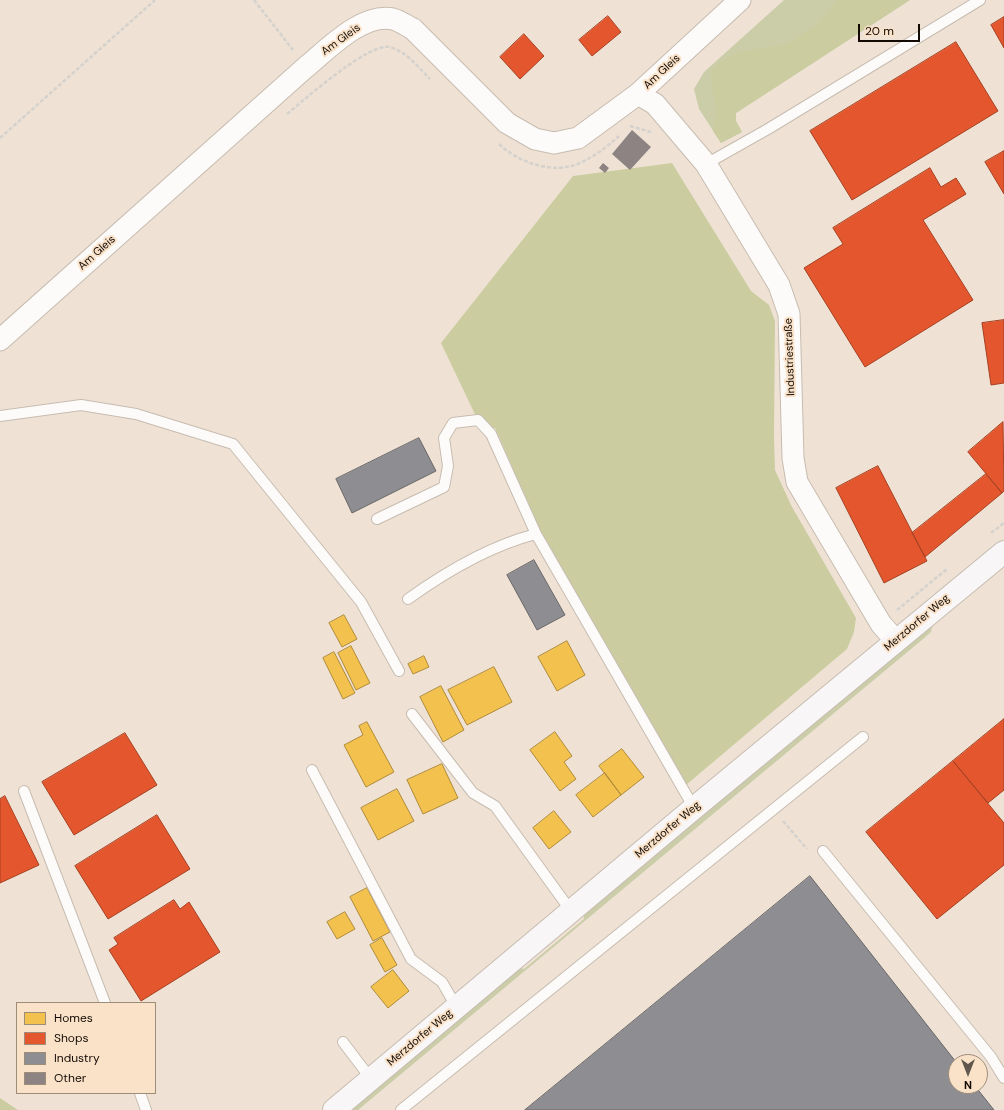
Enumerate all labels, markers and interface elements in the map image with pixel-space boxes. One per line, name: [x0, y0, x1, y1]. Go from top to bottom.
scale bar: [860, 16, 922, 42]
street label: Am Gleis: [319, 21, 363, 59]
text: 20 m: [865, 23, 894, 39]
street label: Am Gleis: [641, 52, 683, 92]
street label: Am Gleis: [76, 233, 118, 273]
street label: Industriestraße: [782, 318, 798, 396]
street label: Merzdorfer Weg: [882, 592, 952, 654]
street label: Merzdorfer Weg: [633, 799, 703, 861]
legend: [16, 1002, 156, 1094]
street label: Merzdorfer Weg: [385, 1007, 455, 1069]
text: Homes: [54, 1010, 93, 1026]
text: Shops: [54, 1030, 89, 1046]
text: Industry: [54, 1050, 100, 1066]
north arrow: [948, 1054, 988, 1094]
text: Other: [54, 1070, 86, 1086]
text: N: [964, 1078, 972, 1092]

